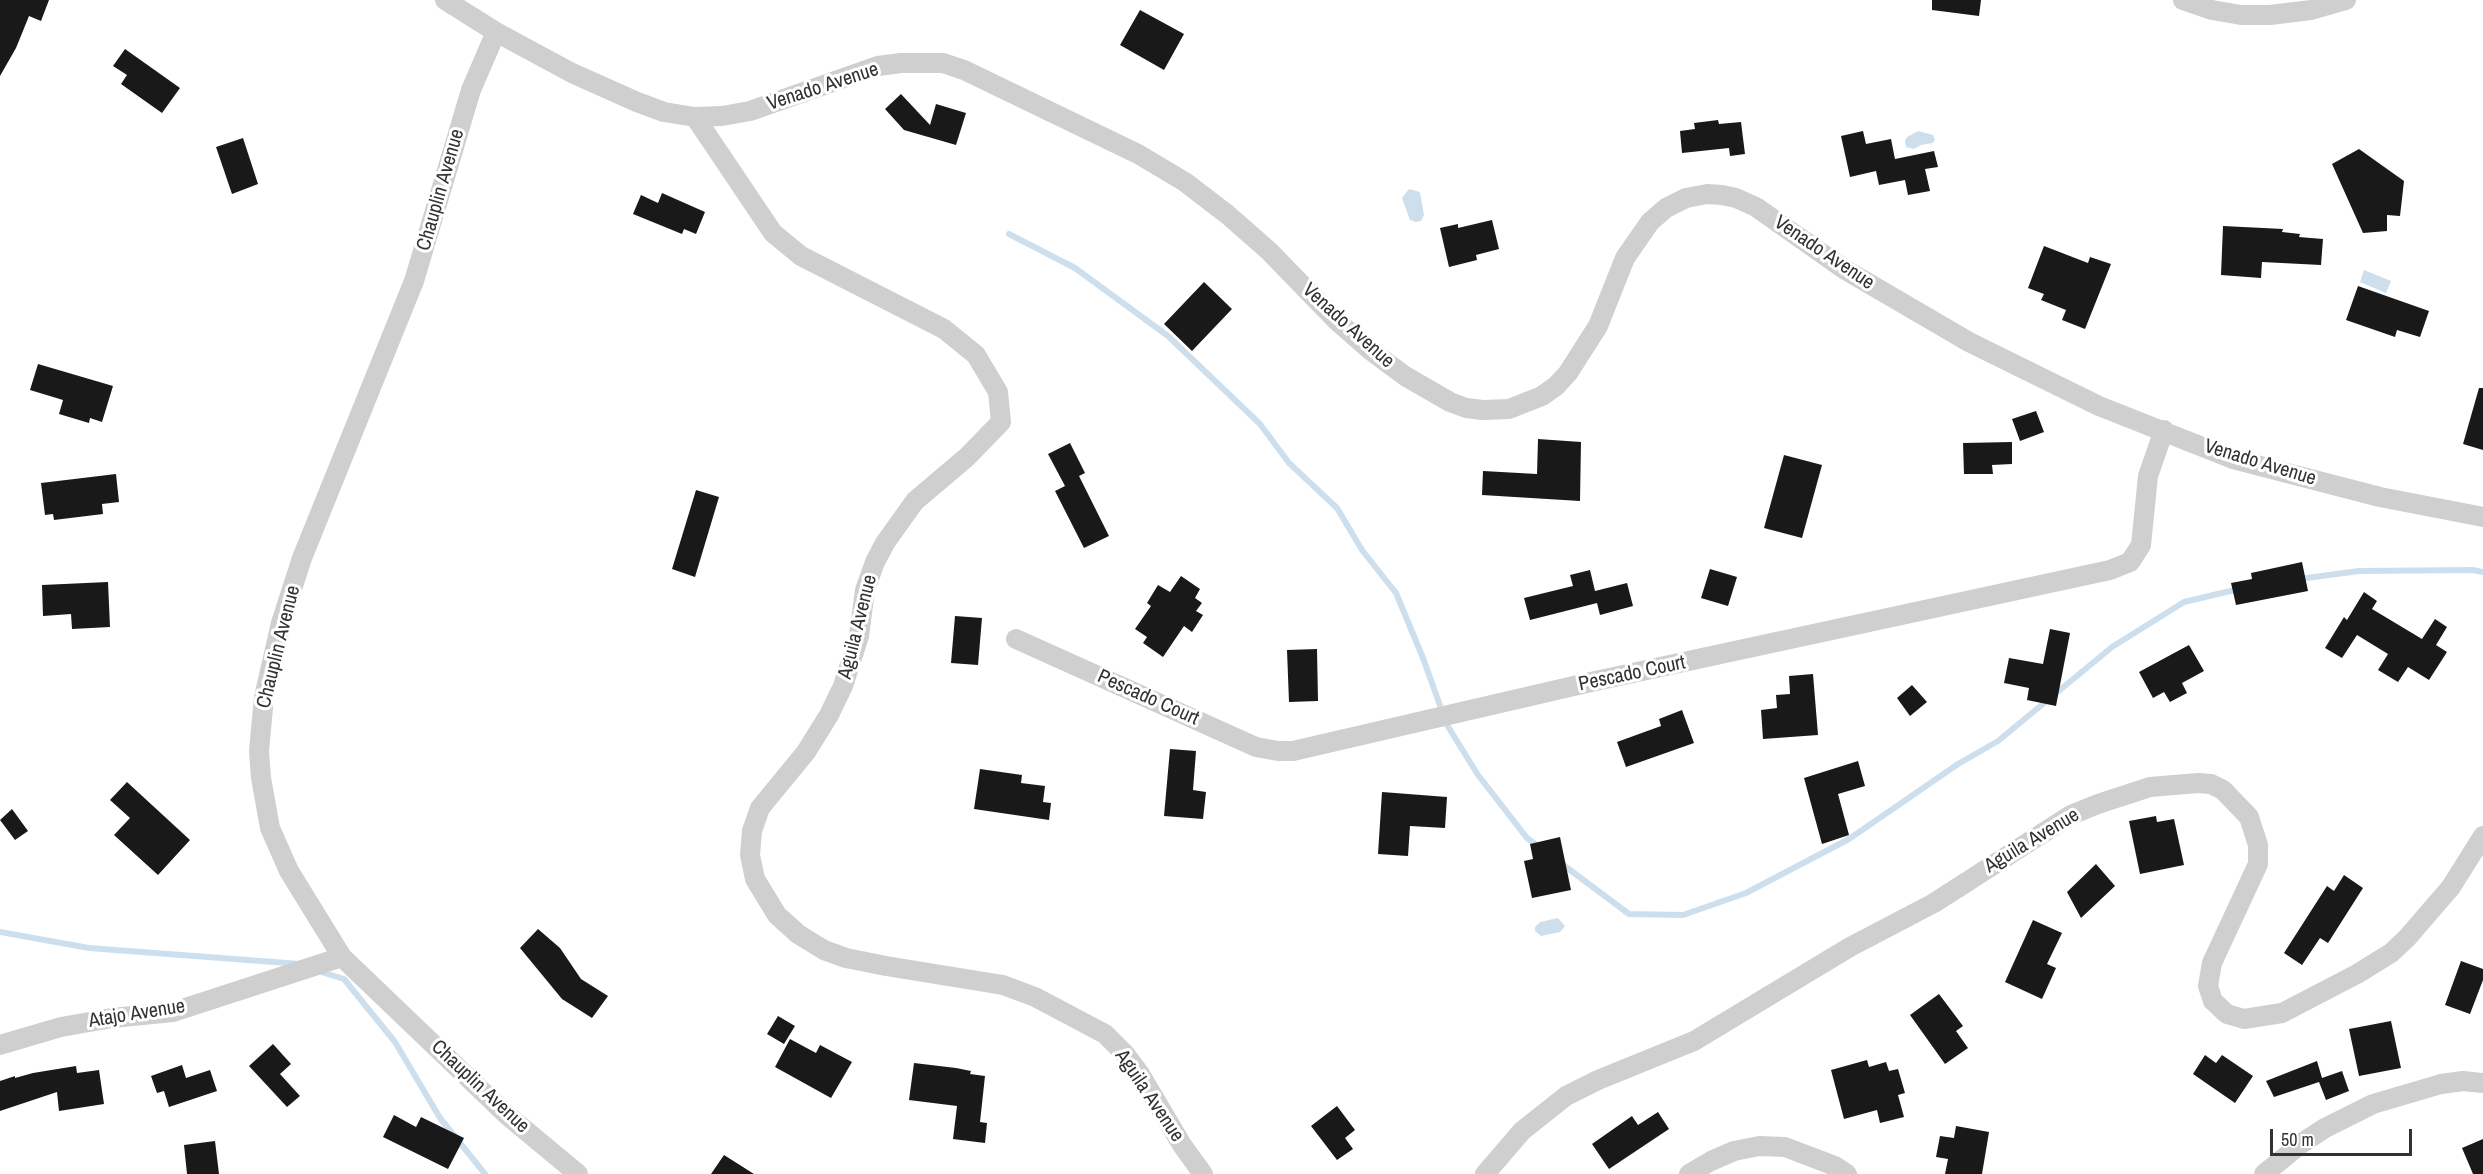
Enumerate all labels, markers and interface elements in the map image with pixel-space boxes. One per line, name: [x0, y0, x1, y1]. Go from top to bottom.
street label: Venado Avenue: [764, 58, 882, 116]
street label: Chauplin Avenue: [412, 126, 470, 254]
street label: Venado Avenue: [1769, 211, 1879, 295]
street label: Venado Avenue: [1297, 278, 1399, 374]
street label: Venado Avenue: [2201, 435, 2319, 491]
street label: Aguila Avenue: [833, 572, 883, 682]
street label: Chauplin Avenue: [252, 583, 306, 711]
street label: Pescado Court: [1576, 651, 1688, 697]
street label: Pescado Court: [1094, 665, 1202, 731]
street label: Aguila Avenue: [1980, 803, 2084, 879]
street label: Atajo Avenue: [87, 995, 187, 1033]
street label: Chauplin Avenue: [426, 1035, 534, 1139]
street label: Aguila Avenue: [1109, 1045, 1189, 1147]
scale bar: [2273, 1117, 2416, 1155]
text: 50 m: [2281, 1127, 2314, 1152]

